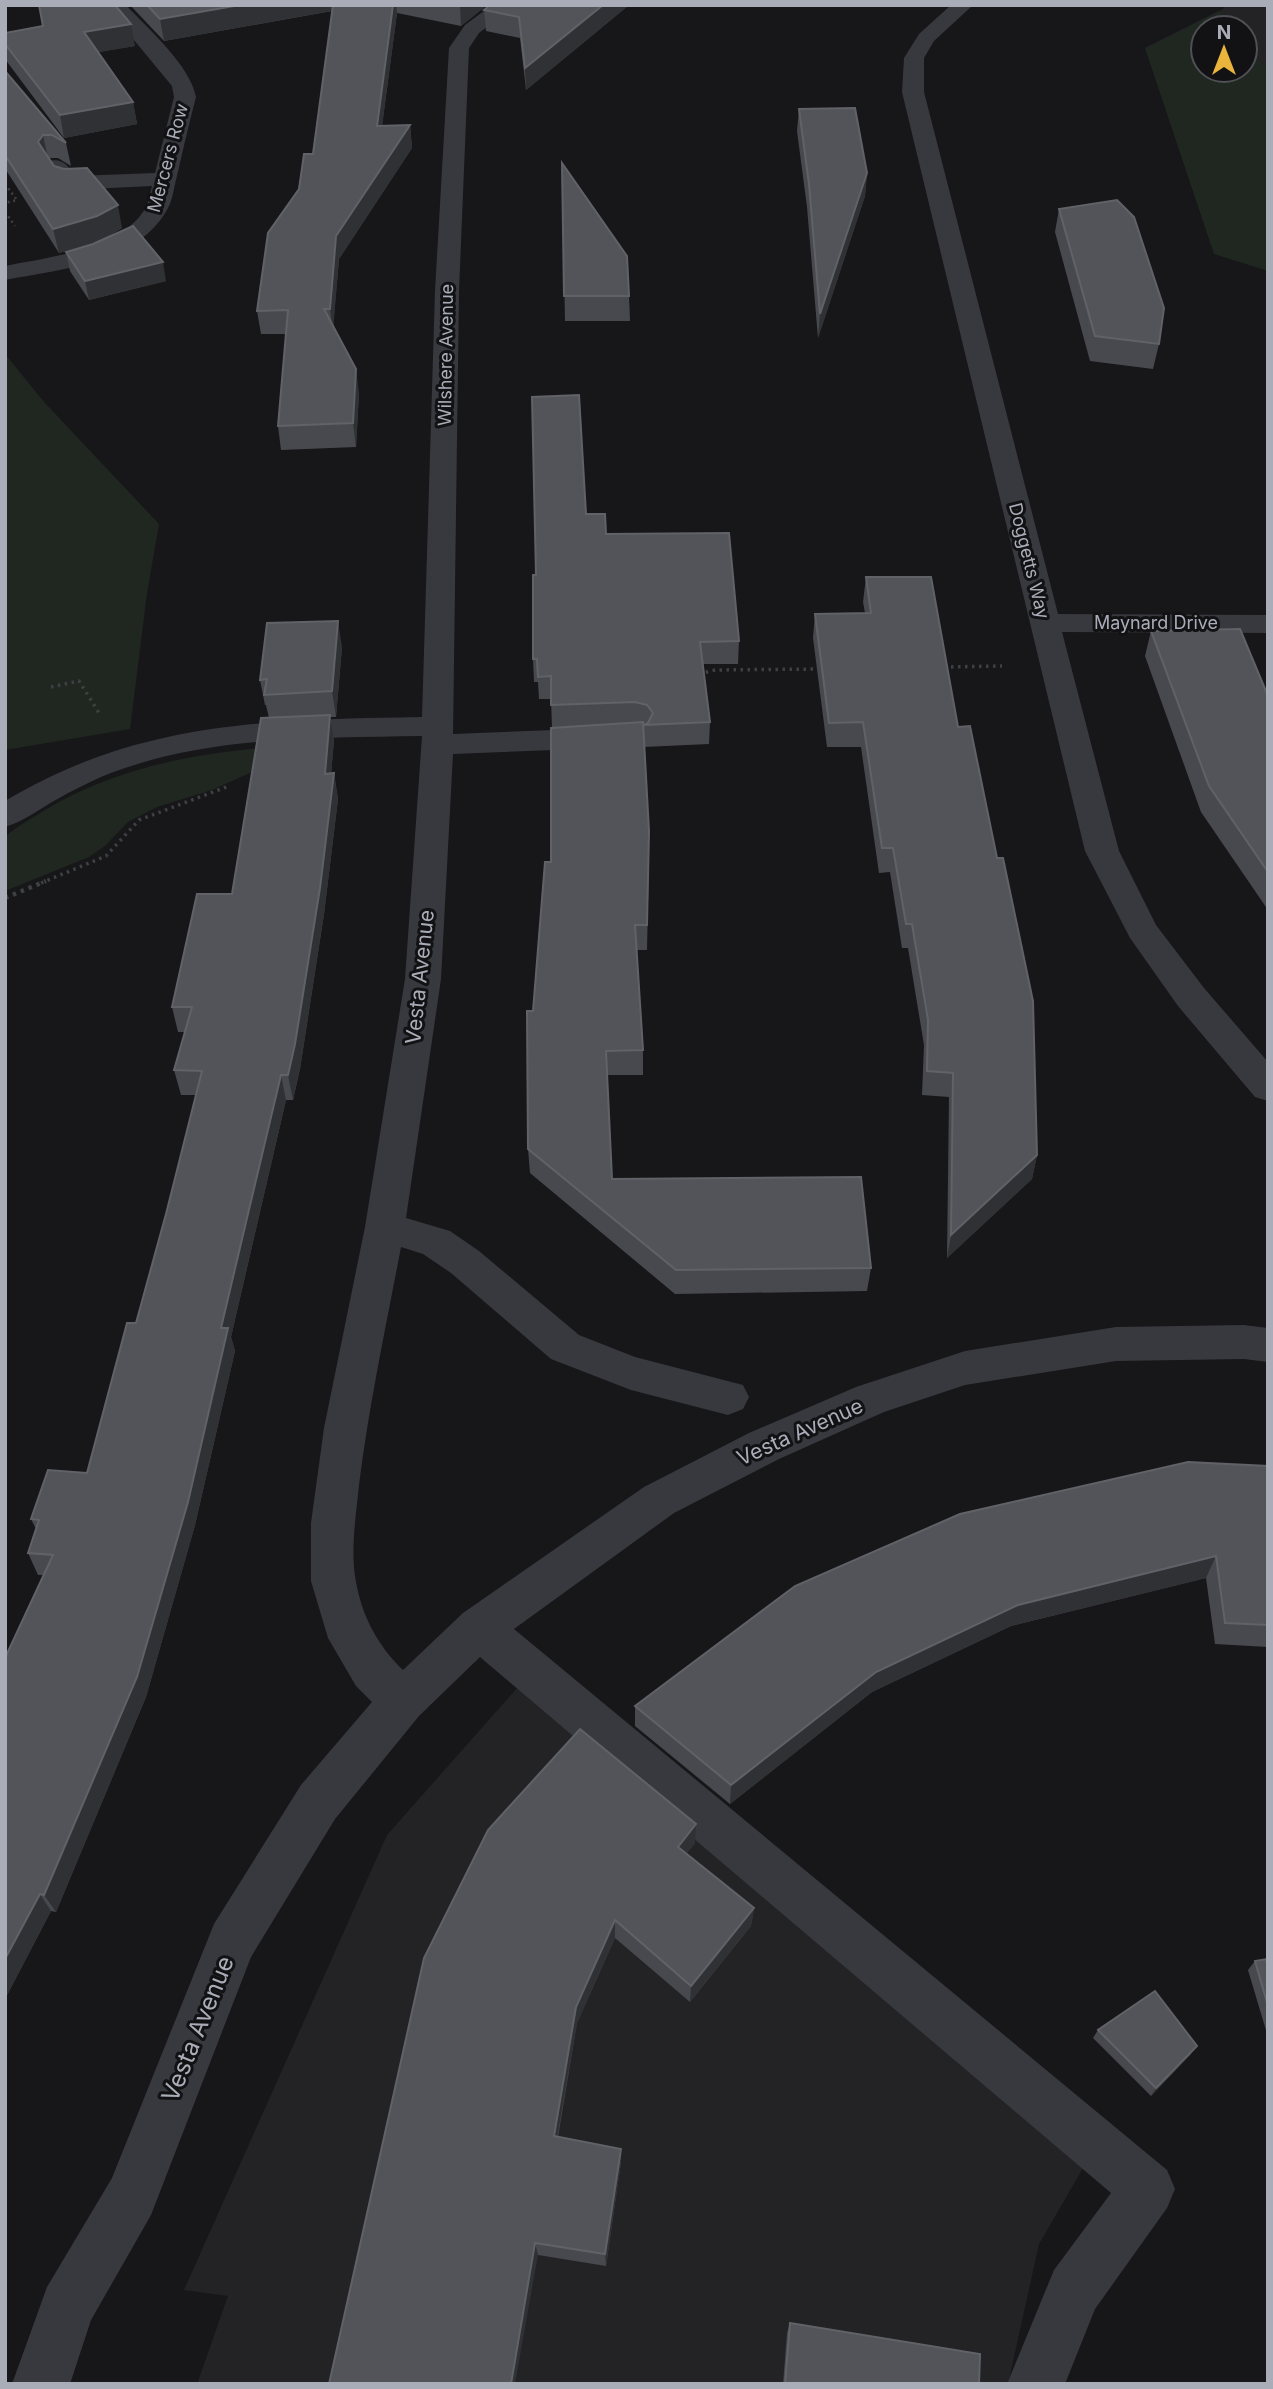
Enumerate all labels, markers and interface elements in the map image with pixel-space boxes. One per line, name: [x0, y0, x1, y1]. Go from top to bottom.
north arrow: [1189, 14, 1259, 84]
text: N: [1217, 21, 1231, 44]
street label: Mercers Row: [143, 101, 192, 215]
street label: Wilshere Avenue: [434, 284, 457, 426]
street label: Doggetts Way: [1005, 501, 1054, 621]
street label: Maynard Drive: [1094, 612, 1218, 633]
street label: Vesta Avenue: [400, 908, 439, 1045]
street label: Vesta Avenue: [733, 1393, 867, 1470]
street label: Vesta Avenue: [155, 1952, 240, 2106]

